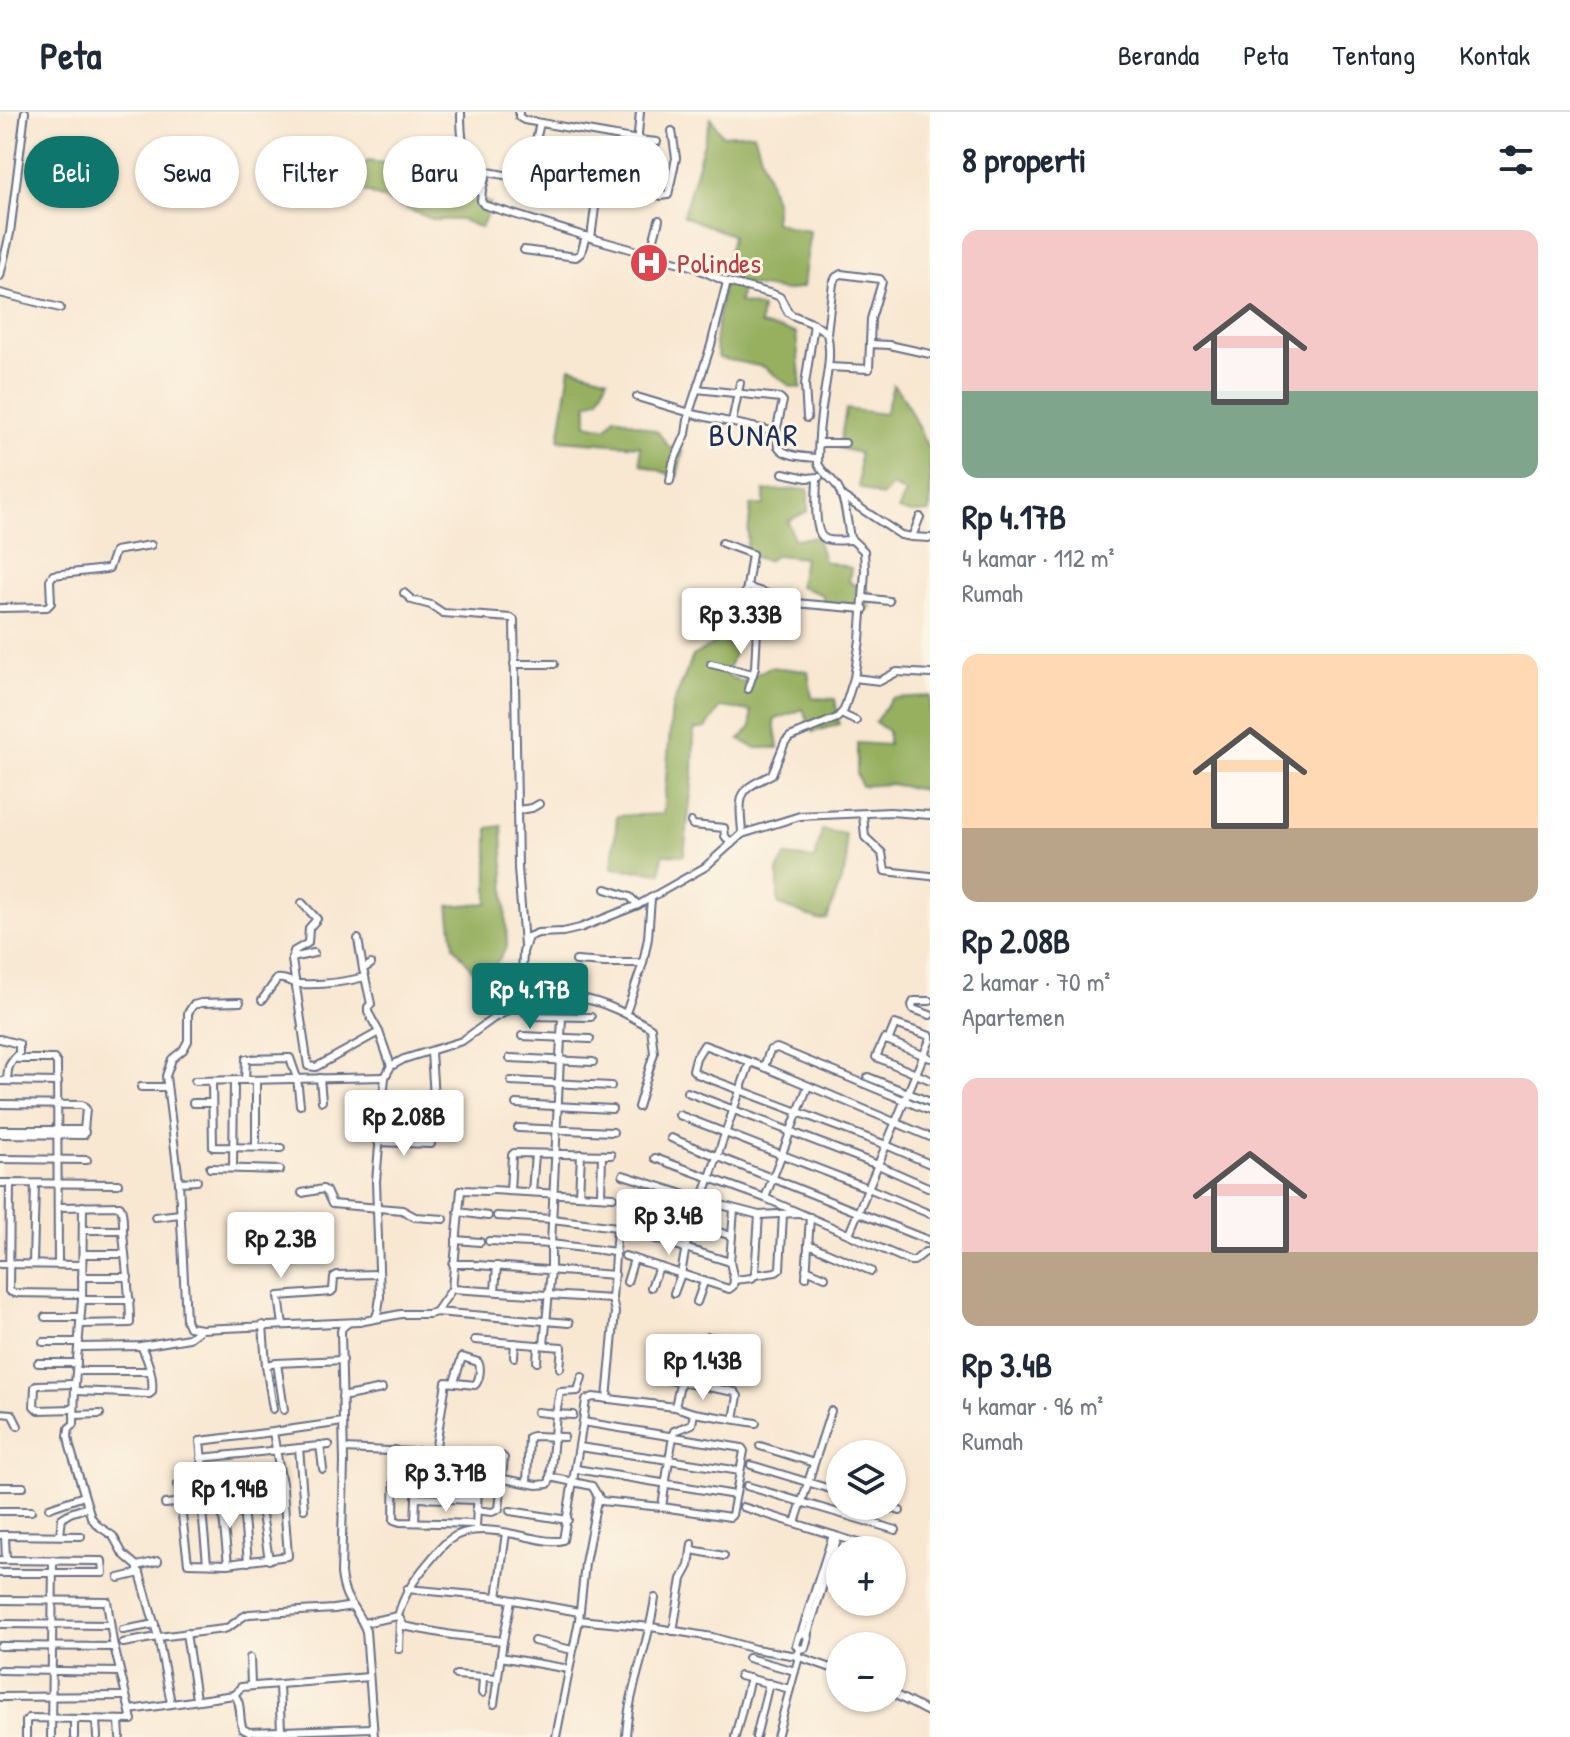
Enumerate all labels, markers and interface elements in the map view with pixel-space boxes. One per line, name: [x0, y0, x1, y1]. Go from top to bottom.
text: Peta: [40, 29, 101, 81]
text: Beranda: [1118, 36, 1199, 74]
text: Peta: [1243, 36, 1289, 74]
text: Tentang: [1333, 36, 1415, 74]
text: Kontak: [1459, 36, 1530, 74]
chip: Beli: [24, 136, 119, 208]
chip: Sewa: [135, 136, 239, 208]
chip: Filter: [255, 136, 367, 208]
chip: Baru: [383, 136, 486, 208]
chip: Apartemen: [502, 136, 669, 208]
text: 8 properti: [962, 137, 1086, 183]
icon: filters: [1494, 138, 1538, 182]
hospital icon: Polindes: [628, 242, 670, 284]
place label: Polindes: [677, 244, 761, 282]
icon: home: [1178, 282, 1322, 426]
district label: BUNAR: [709, 413, 800, 456]
text: Rp 4.17B: [962, 494, 1066, 540]
text: 4 kamar · 112 m²: [962, 540, 1114, 575]
text: Rumah: [962, 575, 1023, 610]
pin: Rp 3.33B: [658, 588, 824, 656]
text: Rp 3.33B: [700, 596, 782, 631]
icon: home: [1178, 706, 1322, 850]
text: Rp 2.08B: [962, 918, 1070, 964]
pin: Rp 4.17B: [447, 963, 613, 1031]
text: 2 kamar · 70 m²: [962, 964, 1110, 999]
text: Rp 4.17B: [490, 971, 570, 1006]
text: Apartemen: [962, 999, 1065, 1034]
pin: Rp 2.08B: [321, 1090, 487, 1158]
text: Rp 2.08B: [363, 1098, 445, 1133]
icon: home: [1178, 1130, 1322, 1274]
pin: Rp 3.4B: [595, 1189, 743, 1257]
text: Rp 3.4B: [634, 1197, 704, 1232]
pin: Rp 2.3B: [207, 1212, 355, 1280]
text: Rp 2.3B: [245, 1220, 317, 1255]
pin: Rp 1.43B: [620, 1334, 786, 1402]
text: Rp 1.43B: [664, 1342, 742, 1377]
text: Rp 3.4B: [962, 1342, 1052, 1388]
text: 4 kamar · 96 m²: [962, 1388, 1103, 1423]
text: Rumah: [962, 1423, 1023, 1458]
map controls: [826, 1440, 906, 1712]
button: layers: [826, 1440, 906, 1520]
pin: Rp 3.71B: [363, 1446, 529, 1514]
text: Rp 3.71B: [405, 1454, 487, 1489]
pin: Rp 1.94B: [147, 1462, 313, 1530]
text: Rp 1.94B: [192, 1470, 268, 1505]
button: +: [826, 1536, 906, 1616]
button: −: [826, 1632, 906, 1712]

